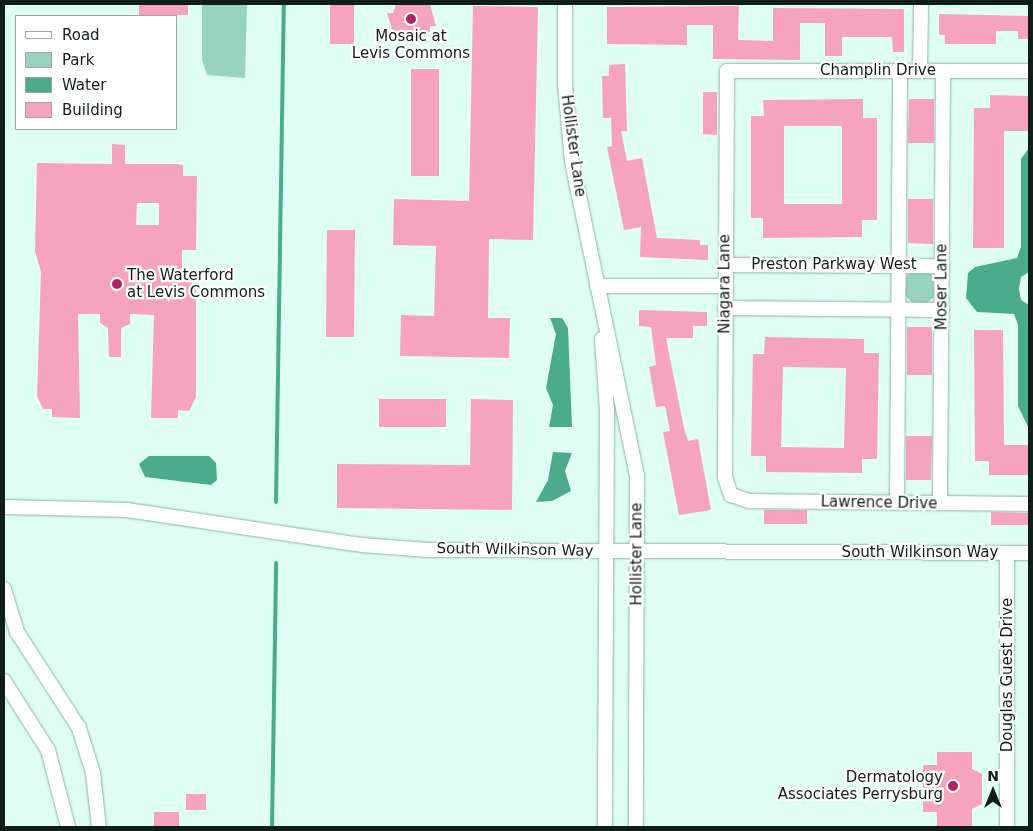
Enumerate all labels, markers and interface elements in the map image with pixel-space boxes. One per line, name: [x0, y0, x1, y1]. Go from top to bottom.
marker: Mosaic at Levis Commons: [405, 13, 417, 25]
legend: [15, 15, 178, 130]
text: Road: [62, 26, 100, 44]
place label: Mosaic at Levis Commons: [352, 27, 470, 62]
text: Park: [62, 51, 94, 69]
street label: Champlin Drive: [820, 62, 936, 80]
text: Water: [62, 76, 106, 94]
street label: Hollister Lane: [557, 94, 589, 198]
text: Building: [62, 101, 123, 119]
street label: Niagara Lane: [716, 234, 734, 334]
street label: Moser Lane: [933, 244, 951, 330]
street label: Preston Parkway West: [751, 256, 917, 274]
place label: The Waterford at Levis Commons: [127, 266, 265, 301]
marker: The Waterford at Levis Commons: [111, 278, 123, 290]
street label: Lawrence Drive: [821, 493, 937, 513]
street label: Hollister Lane: [628, 502, 646, 606]
street label: South Wilkinson Way: [436, 540, 594, 560]
street label: South Wilkinson Way: [842, 544, 998, 562]
street label: Douglas Guest Drive: [999, 598, 1017, 752]
north arrow: [968, 766, 1018, 816]
place label: Dermatology Associates Perrysburg: [778, 768, 943, 803]
text: N: [987, 768, 999, 784]
marker: Dermatology Associates Perrysburg: [947, 780, 959, 792]

